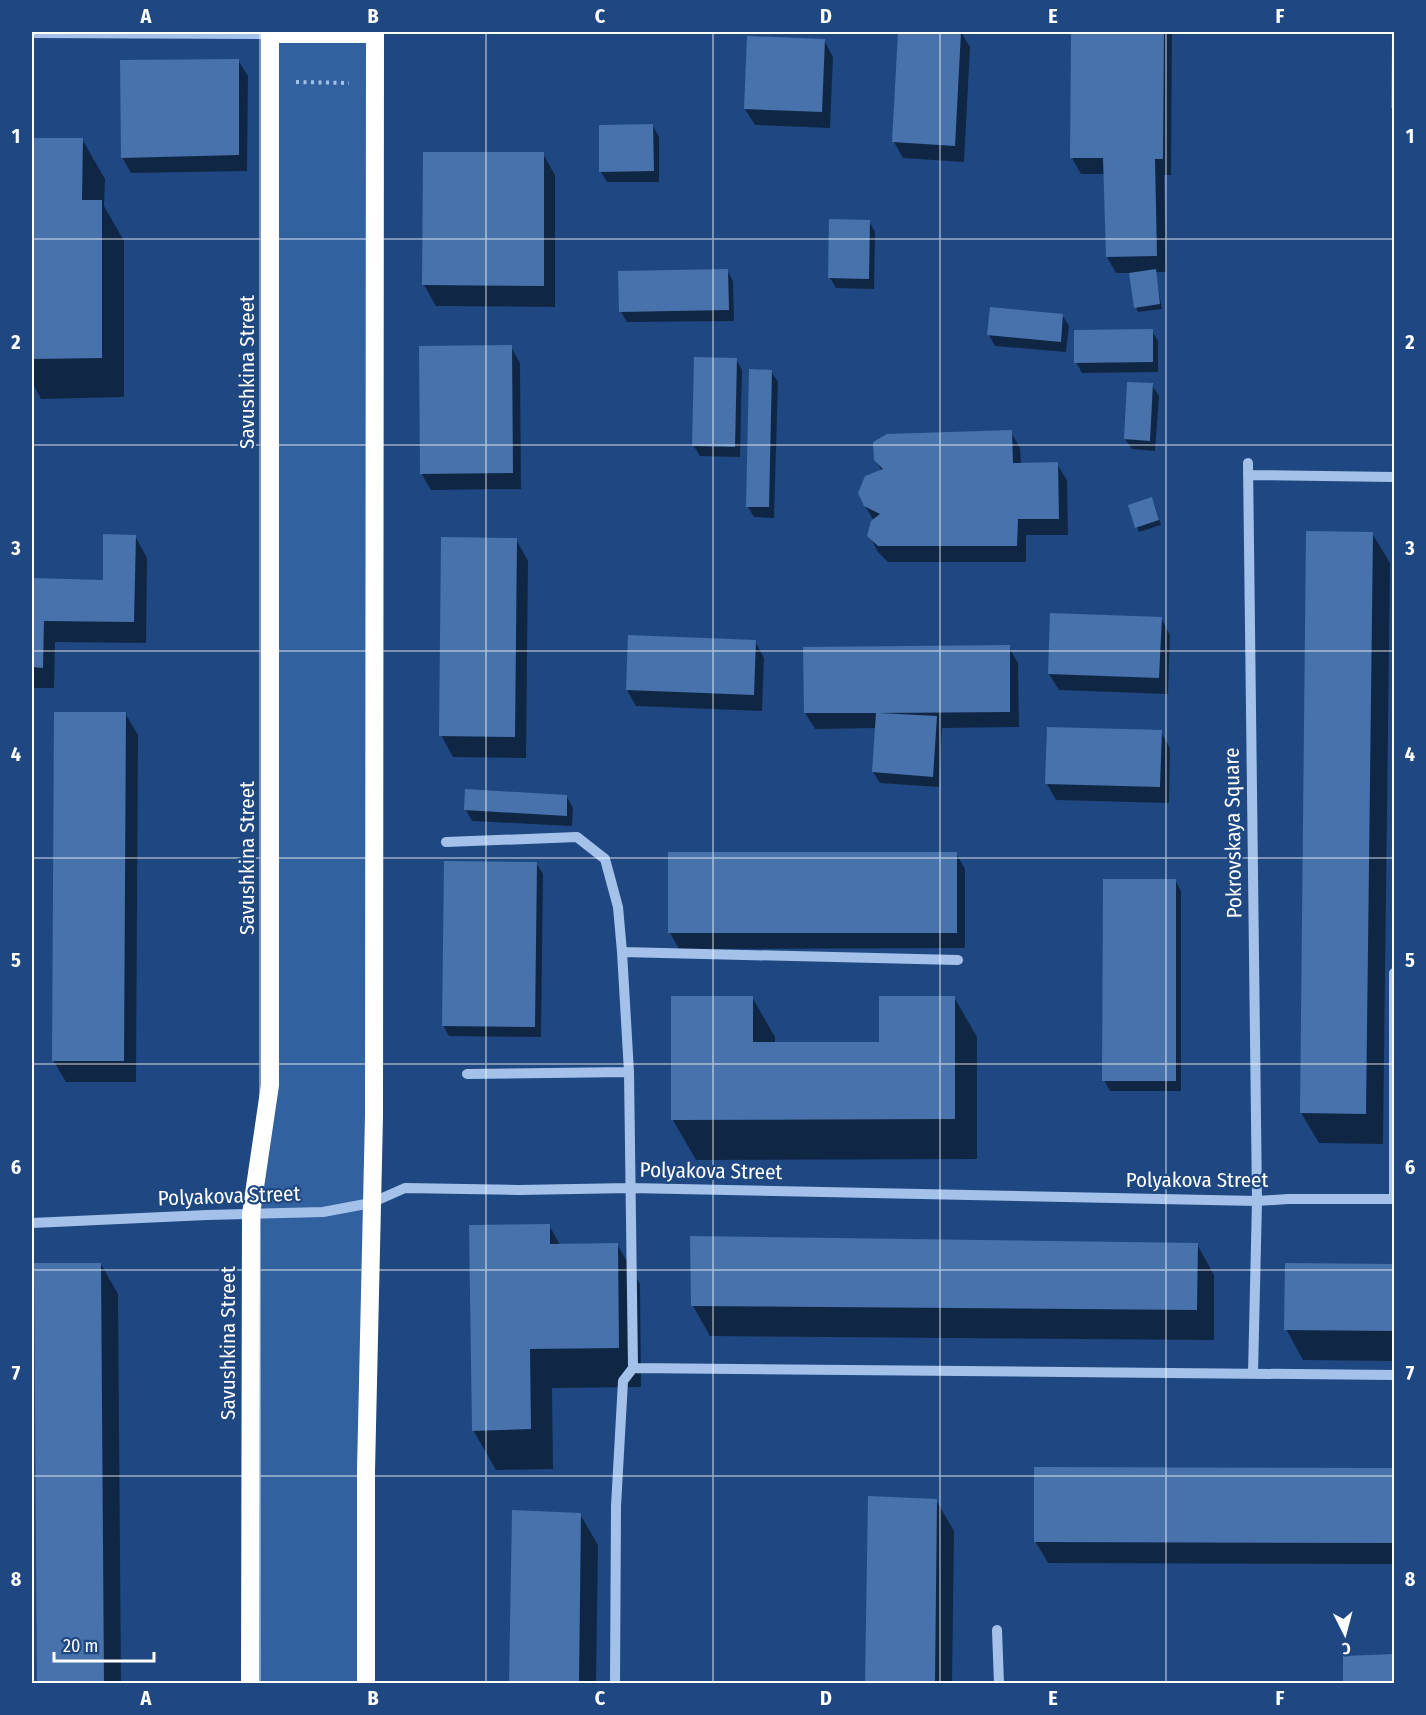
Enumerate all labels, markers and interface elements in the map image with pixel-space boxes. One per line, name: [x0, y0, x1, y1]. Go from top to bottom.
text: A: [140, 4, 153, 28]
text: B: [367, 4, 379, 28]
text: C: [595, 4, 606, 28]
text: D: [820, 4, 832, 28]
text: E: [1048, 4, 1058, 28]
text: F: [1276, 4, 1285, 28]
text: 1: [12, 124, 20, 148]
text: 1: [1406, 124, 1414, 148]
street label: Savushkina Street: [234, 295, 260, 449]
text: 2: [10, 330, 21, 354]
text: 2: [1404, 330, 1415, 354]
text: 3: [10, 536, 21, 560]
text: 3: [1404, 536, 1415, 560]
text: 4: [11, 742, 21, 766]
text: 4: [1405, 742, 1415, 766]
street label: Pokrovskaya Square: [1219, 747, 1247, 919]
street label: Savushkina Street: [234, 781, 260, 935]
text: 5: [11, 948, 21, 972]
text: 5: [1405, 948, 1415, 972]
text: 6: [11, 1155, 21, 1179]
text: 6: [1405, 1155, 1415, 1179]
street label: Polyakova Street: [639, 1157, 783, 1185]
street label: Polyakova Street: [1126, 1167, 1268, 1193]
street label: Polyakova Street: [157, 1181, 301, 1211]
street label: Savushkina Street: [215, 1266, 241, 1420]
text: 7: [12, 1361, 21, 1385]
text: 7: [1406, 1361, 1415, 1385]
text: 8: [11, 1567, 22, 1591]
text: 8: [1405, 1567, 1416, 1591]
north arrow: [1315, 1604, 1375, 1664]
scale bar: [54, 1625, 154, 1663]
text: 20 m: [63, 1635, 98, 1657]
text: С: [1341, 1639, 1352, 1658]
text: A: [140, 1686, 153, 1710]
text: B: [367, 1686, 379, 1710]
text: C: [595, 1686, 606, 1710]
text: D: [820, 1686, 832, 1710]
text: E: [1048, 1686, 1058, 1710]
text: F: [1276, 1686, 1285, 1710]

